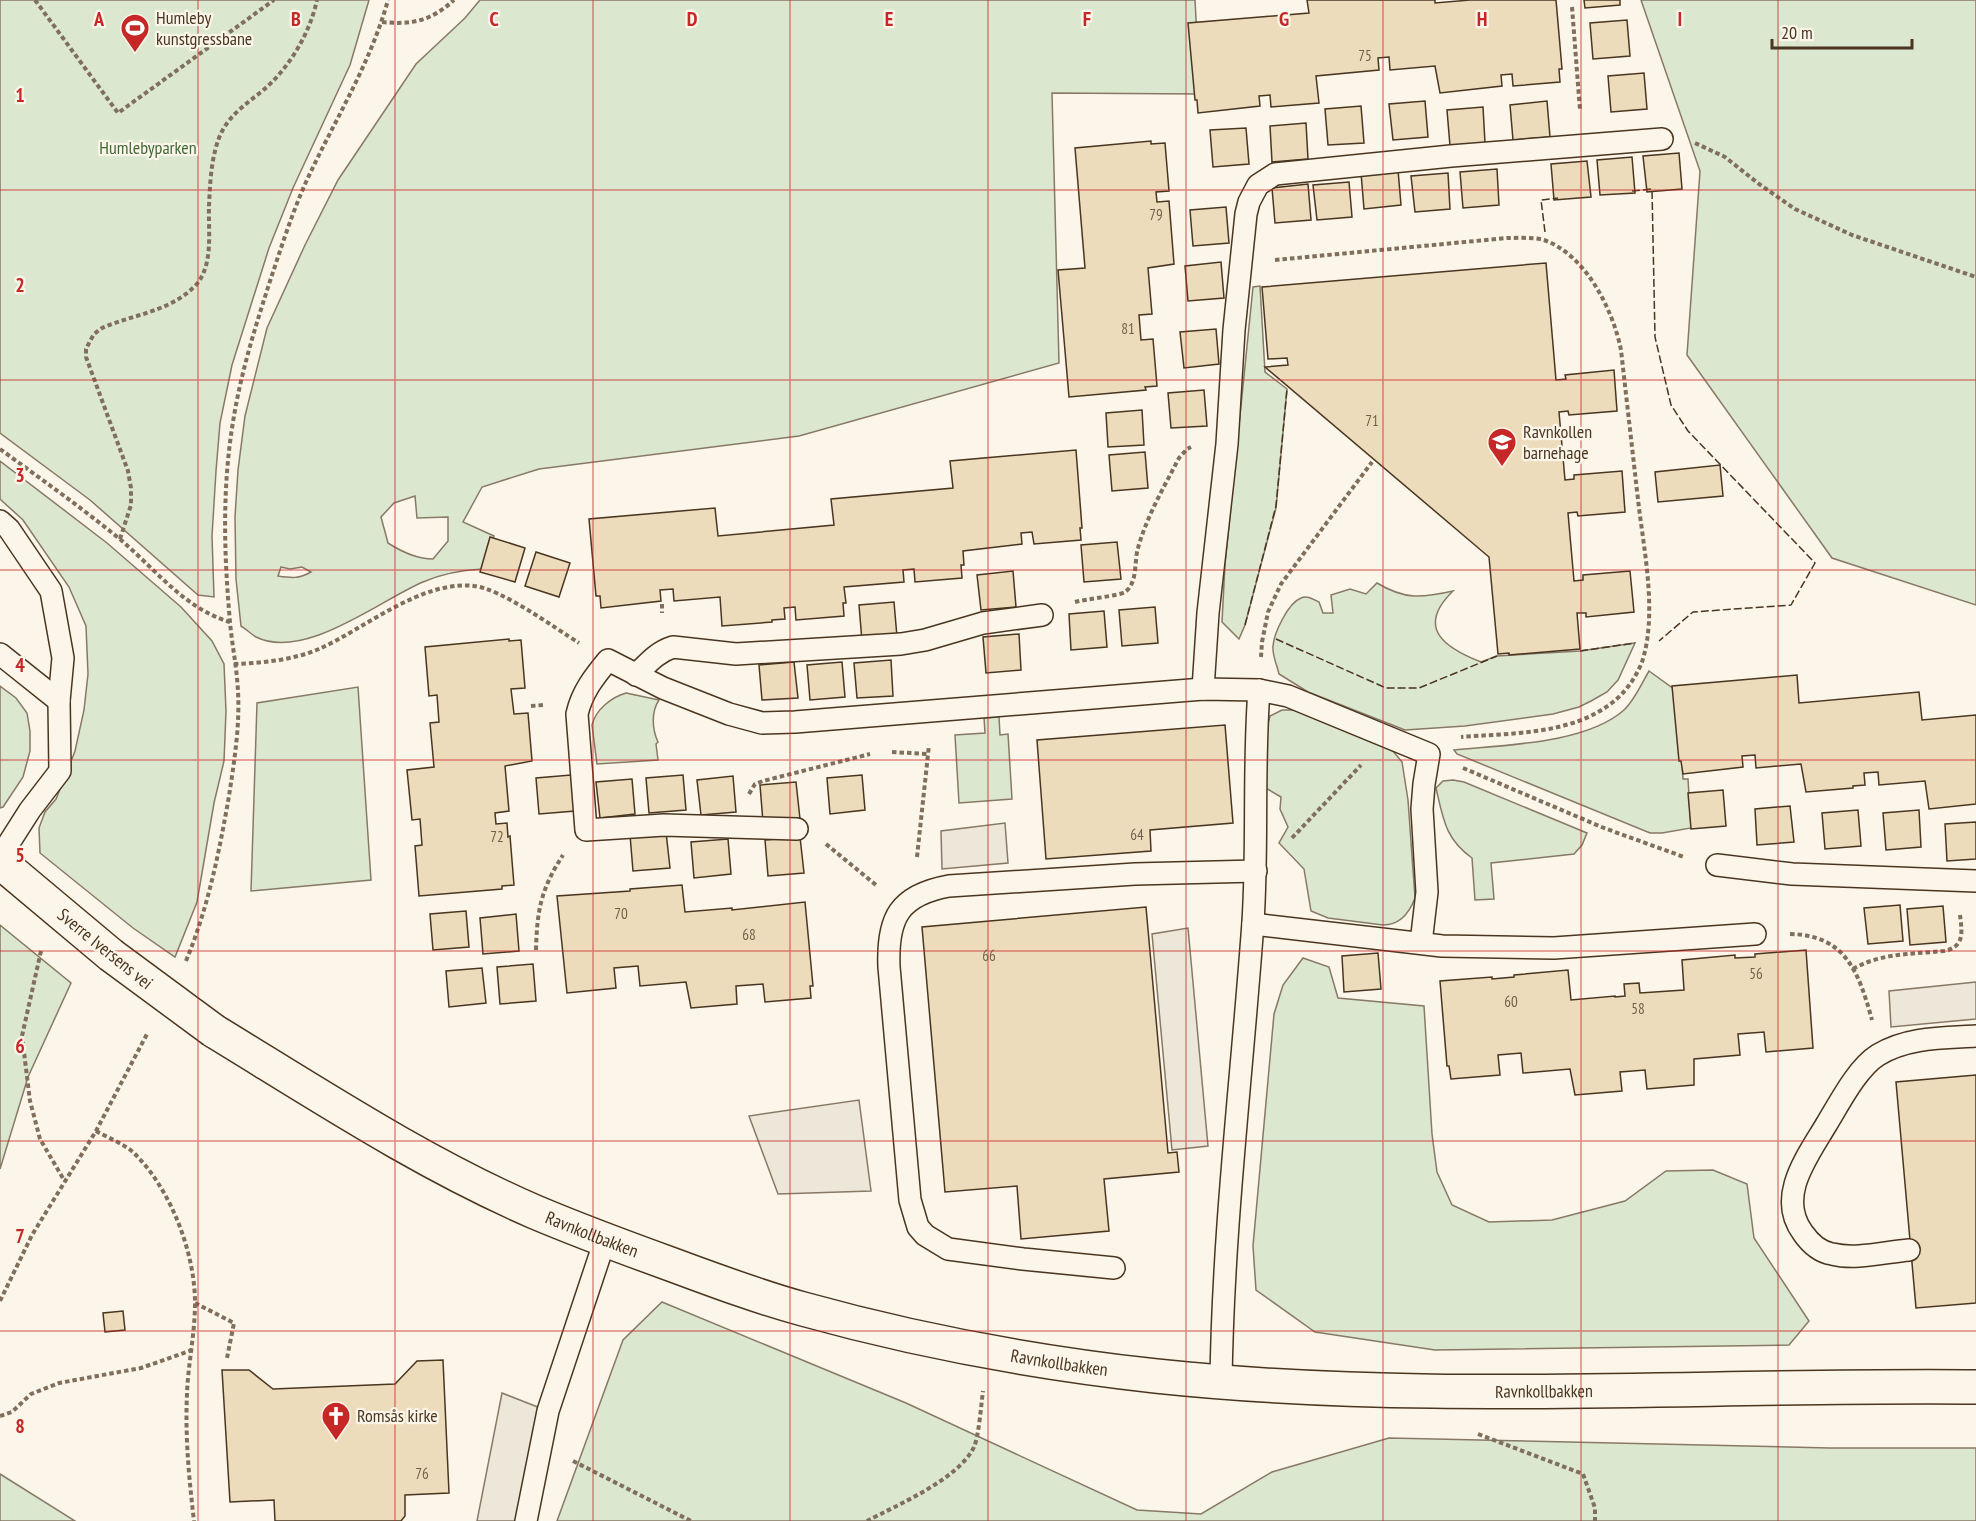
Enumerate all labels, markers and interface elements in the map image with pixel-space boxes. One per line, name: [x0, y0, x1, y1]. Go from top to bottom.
text: A: [93, 6, 105, 32]
place label: Humleby kunstgressbane: [156, 6, 252, 50]
text: B: [291, 6, 301, 32]
text: C: [489, 6, 499, 32]
text: D: [687, 6, 698, 32]
text: E: [885, 6, 893, 32]
text: F: [1083, 6, 1091, 32]
text: G: [1279, 6, 1289, 32]
text: H: [1477, 6, 1487, 32]
text: I: [1678, 6, 1682, 32]
sports icon: Humleby kunstgressbane: [119, 12, 151, 54]
scale bar: [1772, 12, 1912, 50]
text: 20 m: [1781, 21, 1813, 44]
house number: 75: [1358, 46, 1372, 65]
text: 1: [15, 82, 25, 108]
park label: Humlebyparken: [99, 136, 197, 159]
house number: 79: [1149, 205, 1163, 224]
text: 2: [15, 272, 25, 298]
house number: 81: [1121, 319, 1135, 338]
house number: 71: [1365, 411, 1379, 430]
place label: Ravnkollen barnehage: [1523, 420, 1592, 464]
school or university icon: Ravnkollen barnehage: [1486, 426, 1518, 468]
text: 3: [15, 462, 25, 488]
text: 4: [15, 652, 25, 678]
house number: 64: [1130, 825, 1144, 844]
house number: 72: [490, 827, 504, 846]
text: 5: [15, 842, 25, 868]
street label: Sverre Iversens vei: [53, 903, 158, 994]
house number: 70: [614, 904, 628, 923]
house number: 68: [742, 925, 756, 944]
house number: 66: [982, 946, 996, 965]
house number: 56: [1749, 964, 1763, 983]
house number: 60: [1504, 992, 1518, 1011]
house number: 58: [1631, 999, 1645, 1018]
text: 6: [15, 1033, 25, 1059]
street label: Ravnkollbakken: [542, 1206, 642, 1262]
text: 7: [15, 1223, 25, 1249]
street label: Ravnkollbakken: [1009, 1344, 1109, 1381]
street label: Ravnkollbakken: [1495, 1379, 1593, 1403]
church icon: Romsås kirke: [320, 1400, 352, 1442]
place label: Romsås kirke: [357, 1404, 438, 1427]
text: 8: [15, 1413, 25, 1439]
house number: 76: [415, 1464, 429, 1483]

